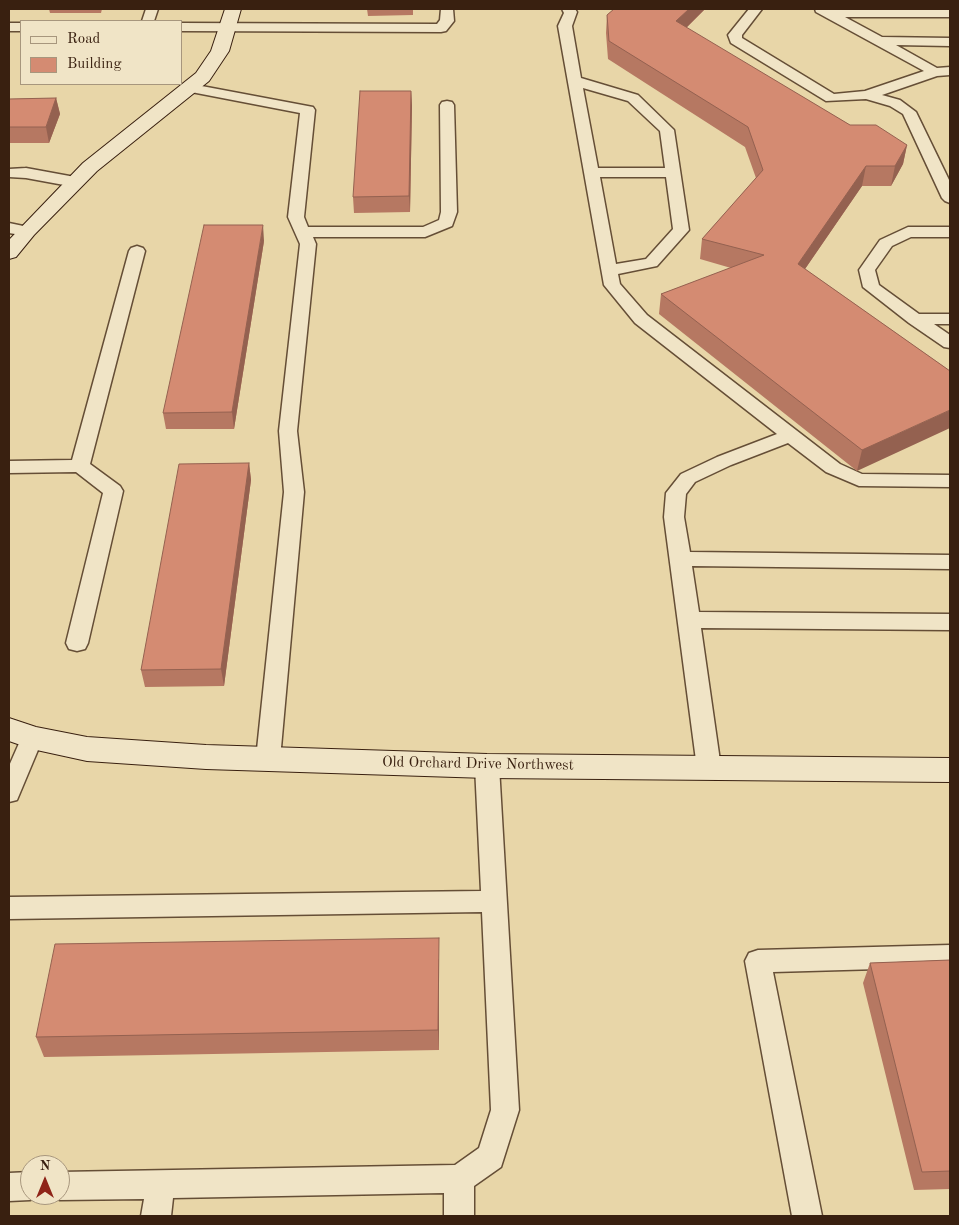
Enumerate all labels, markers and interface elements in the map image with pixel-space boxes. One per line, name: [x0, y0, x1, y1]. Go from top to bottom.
legend: [20, 20, 182, 85]
text: Road: [67, 32, 100, 47]
text: Building: [67, 57, 122, 72]
street label: Old Orchard Drive Northwest: [382, 753, 574, 775]
north arrow: [20, 1155, 70, 1205]
text: N: [40, 1159, 50, 1173]

